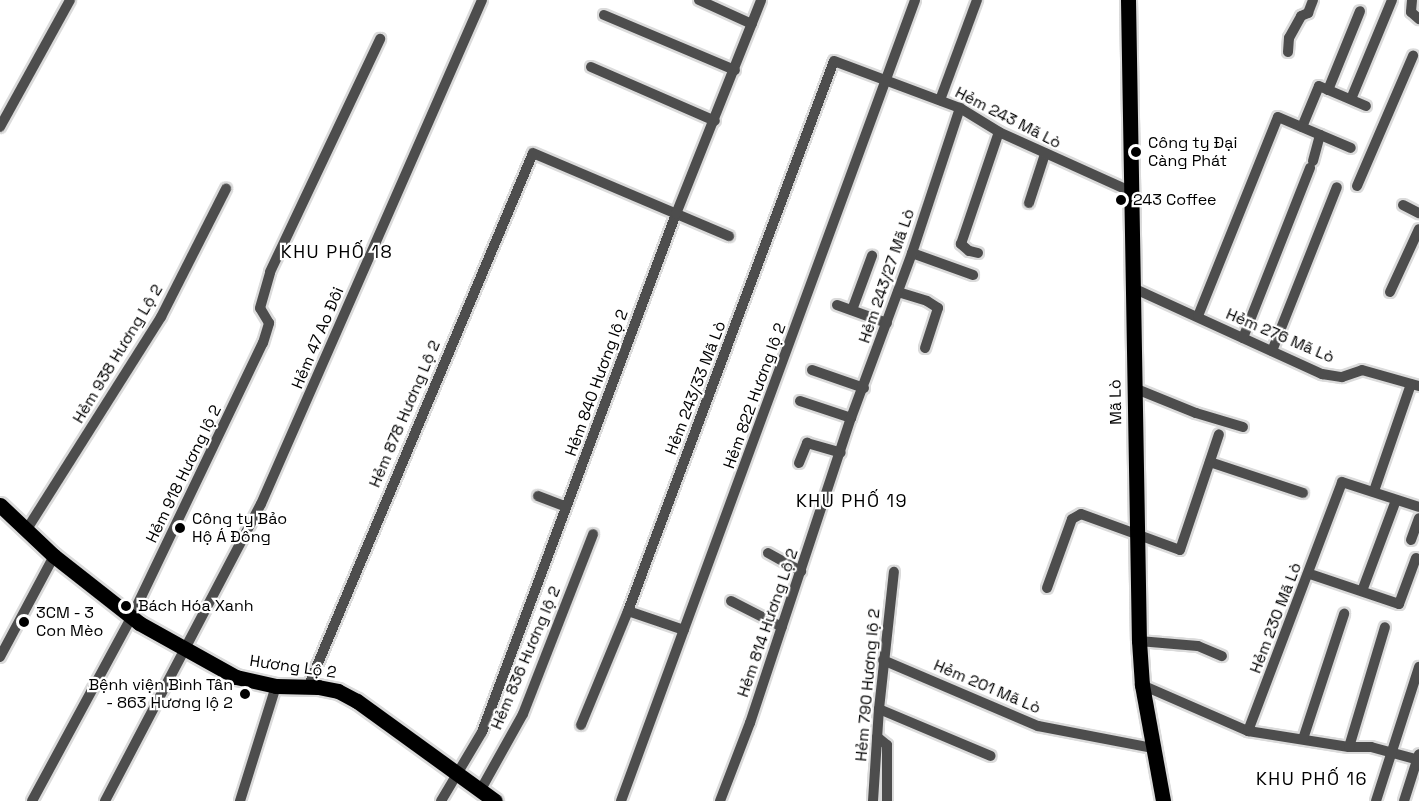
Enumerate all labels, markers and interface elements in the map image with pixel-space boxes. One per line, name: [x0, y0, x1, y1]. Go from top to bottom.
street label: Hẻm 243 Mã Lò: [952, 83, 1064, 153]
place label: Công ty Đại Càng Phát: [1148, 133, 1237, 171]
marker: Công ty Đại Càng Phát: [1129, 145, 1143, 159]
place label: 243 Coffee: [1133, 190, 1217, 210]
marker: 243 Coffee: [1114, 193, 1128, 207]
street label: Hẻm 243/27 Mã Lò: [855, 206, 919, 346]
district label: KHU PHỐ 18: [281, 241, 393, 263]
street label: Hẻm 938 Hương Lộ 2: [69, 281, 167, 427]
street label: Hẻm 47 Ao Đôi: [288, 284, 348, 392]
street label: Hẻm 276 Mã Lò: [1223, 305, 1337, 367]
street label: Hẻm 840 Hương lộ 2: [562, 307, 632, 459]
street label: Hẻm 243/33 Mã Lò: [662, 318, 730, 458]
street label: Hẻm 822 Hương lộ 2: [720, 320, 790, 472]
street label: Hẻm 878 Hương Lộ 2: [365, 338, 445, 490]
street label: Mã Lò: [1106, 379, 1126, 425]
street label: Hẻm 918 Hương lộ 2: [142, 402, 226, 546]
district label: KHU PHỐ 19: [796, 490, 908, 512]
place label: Công ty Bảo Hộ Á Đông: [192, 509, 287, 547]
marker: Công ty Bảo Hộ Á Đông: [173, 521, 187, 535]
street label: Hẻm 814 Hương Lộ 2: [734, 546, 802, 700]
street label: Hẻm 230 Mã Lò: [1246, 560, 1306, 676]
street label: Hẻm 836 Hương lộ 2: [487, 583, 565, 733]
place label: Bách Hóa Xanh: [138, 596, 254, 616]
marker: Bách Hóa Xanh: [119, 599, 133, 613]
place label: 3CM - 3 Con Mèo: [36, 603, 103, 641]
street label: Hẻm 790 Hương lộ 2: [852, 608, 884, 762]
marker: 3CM - 3 Con Mèo: [17, 615, 31, 629]
street label: Hương Lộ 2: [248, 651, 338, 683]
street label: Hẻm 201 Mã Lò: [931, 656, 1043, 718]
place label: Bệnh viện Bình Tân - 863 Hương lộ 2: [88, 675, 233, 713]
marker: Bệnh viện Bình Tân - 863 Hương lộ 2: [238, 687, 252, 701]
district label: KHU PHỐ 16: [1256, 768, 1368, 790]

